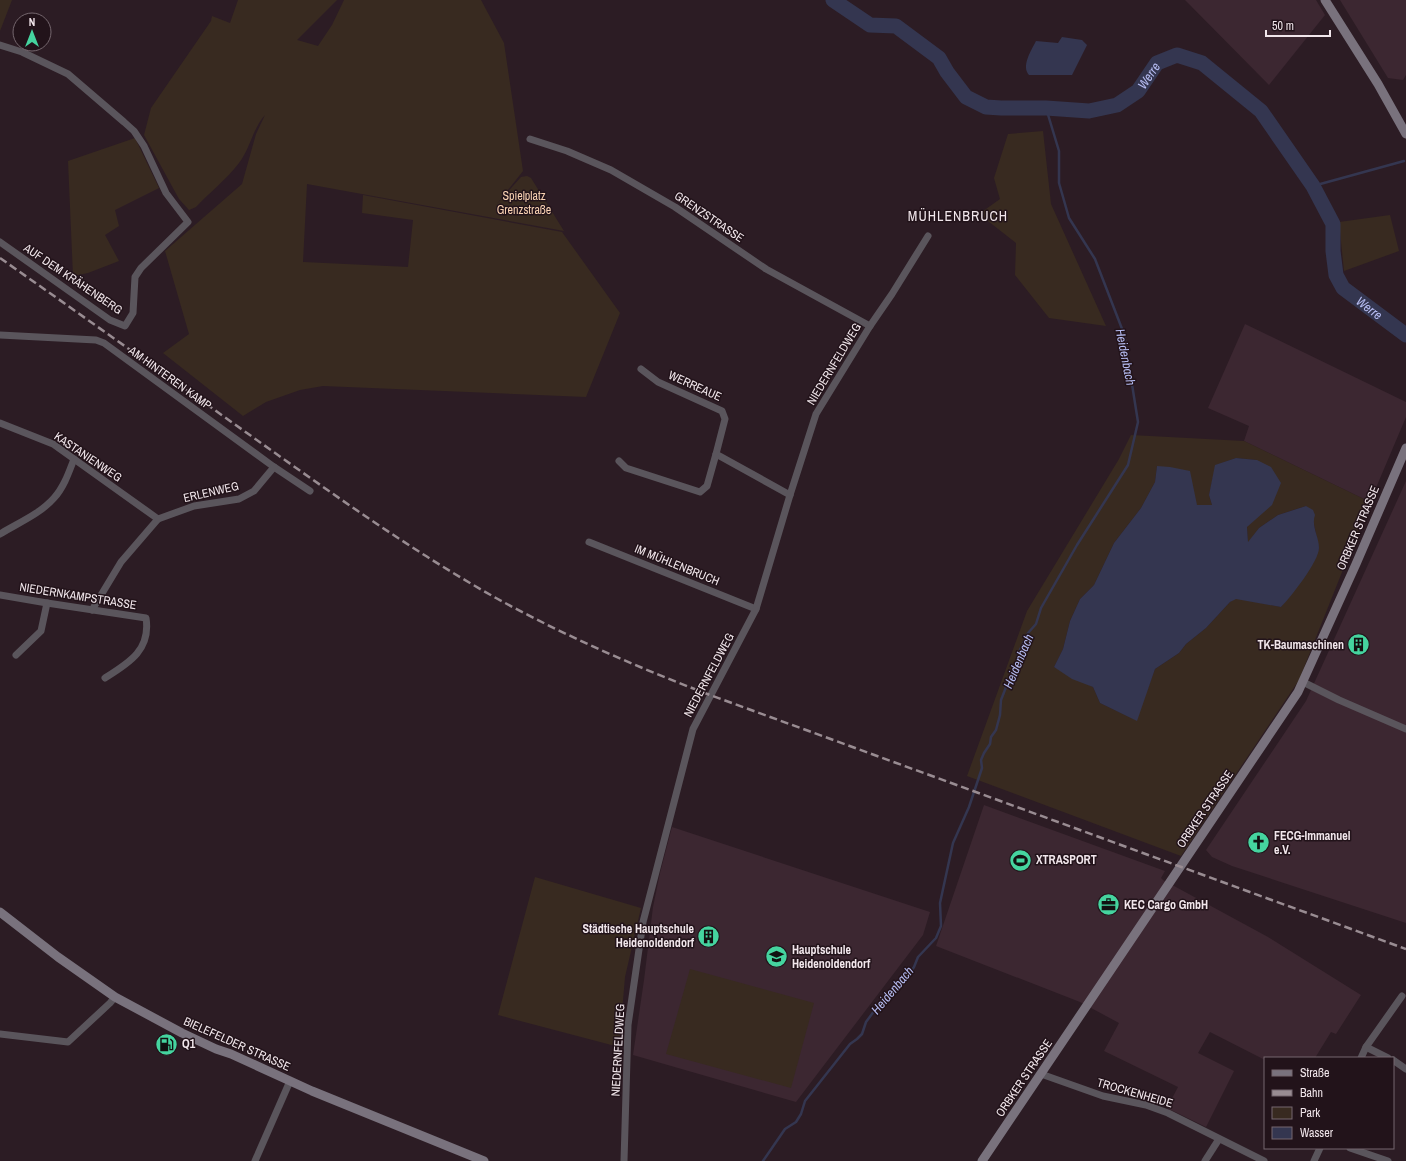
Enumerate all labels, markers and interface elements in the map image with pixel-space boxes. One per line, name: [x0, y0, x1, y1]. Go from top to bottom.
north arrow: [12, 12, 52, 52]
scale bar: [1266, 12, 1330, 38]
text: N: [29, 15, 35, 29]
text: 50 m: [1272, 18, 1294, 34]
water label: Werre: [1134, 59, 1164, 92]
park label: Spielplatz Grenzstraße: [497, 188, 551, 218]
street label: GRENZSTRASSE: [671, 188, 747, 246]
district label: MÜHLENBRUCH: [908, 207, 1008, 225]
street label: AUF DEM KRÄHENBERG: [20, 239, 126, 318]
water label: Werre: [1353, 293, 1386, 324]
street label: NIEDERNFELDWEG: [803, 320, 865, 408]
water label: Heidenbach: [1112, 327, 1139, 387]
street label: AM HINTEREN KAMP: [125, 342, 215, 414]
street label: WERREAUE: [666, 367, 724, 405]
street label: KASTANIENWEG: [51, 428, 125, 486]
street label: ERLENWEG: [182, 478, 240, 506]
street label: ORBKER STRASSE: [1333, 483, 1383, 573]
street label: IM MÜHLENBRUCH: [632, 540, 722, 589]
street label: NIEDERNKAMPSTRASSE: [18, 579, 138, 613]
street label: NIEDERNFELDWEG: [680, 630, 738, 720]
water label: Heidenbach: [999, 631, 1038, 691]
building icon: TK-Baumaschinen: [1346, 632, 1372, 658]
place label: TK-Baumaschinen: [1258, 637, 1344, 653]
street label: ORBKER STRASSE: [1173, 767, 1237, 851]
place label: FECG-Immanuel e.V.: [1274, 828, 1351, 858]
church icon: FECG-Immanuel e.V.: [1246, 830, 1272, 856]
sports icon: XTRASPORT: [1008, 847, 1034, 873]
place label: XTRASPORT: [1036, 852, 1097, 868]
office icon: KEC Cargo GmbH: [1096, 892, 1122, 918]
place label: KEC Cargo GmbH: [1124, 897, 1208, 913]
place label: Städtische Hauptschule Heidenoldendorf: [582, 921, 695, 951]
building icon: Städtische Hauptschule Heidenoldendorf: [696, 923, 722, 949]
place label: Hauptschule Heidenoldendorf: [792, 942, 871, 972]
school or university icon: Hauptschule Heidenoldendorf: [763, 944, 789, 970]
water label: Heidenbach: [867, 963, 917, 1018]
street label: NIEDERNFELDWEG: [608, 1003, 628, 1097]
street label: BIELEFELDER STRASSE: [181, 1013, 293, 1075]
fuel station icon: Q1: [154, 1031, 180, 1057]
place label: Q1: [182, 1036, 196, 1052]
street label: ORBKER STRASSE: [992, 1036, 1056, 1120]
legend: [1264, 1057, 1394, 1149]
text: Straße: [1300, 1065, 1330, 1081]
street label: TROCKENHEIDE: [1095, 1075, 1175, 1111]
text: Bahn: [1300, 1085, 1323, 1101]
text: Park: [1300, 1105, 1320, 1121]
text: Wasser: [1300, 1125, 1334, 1141]

